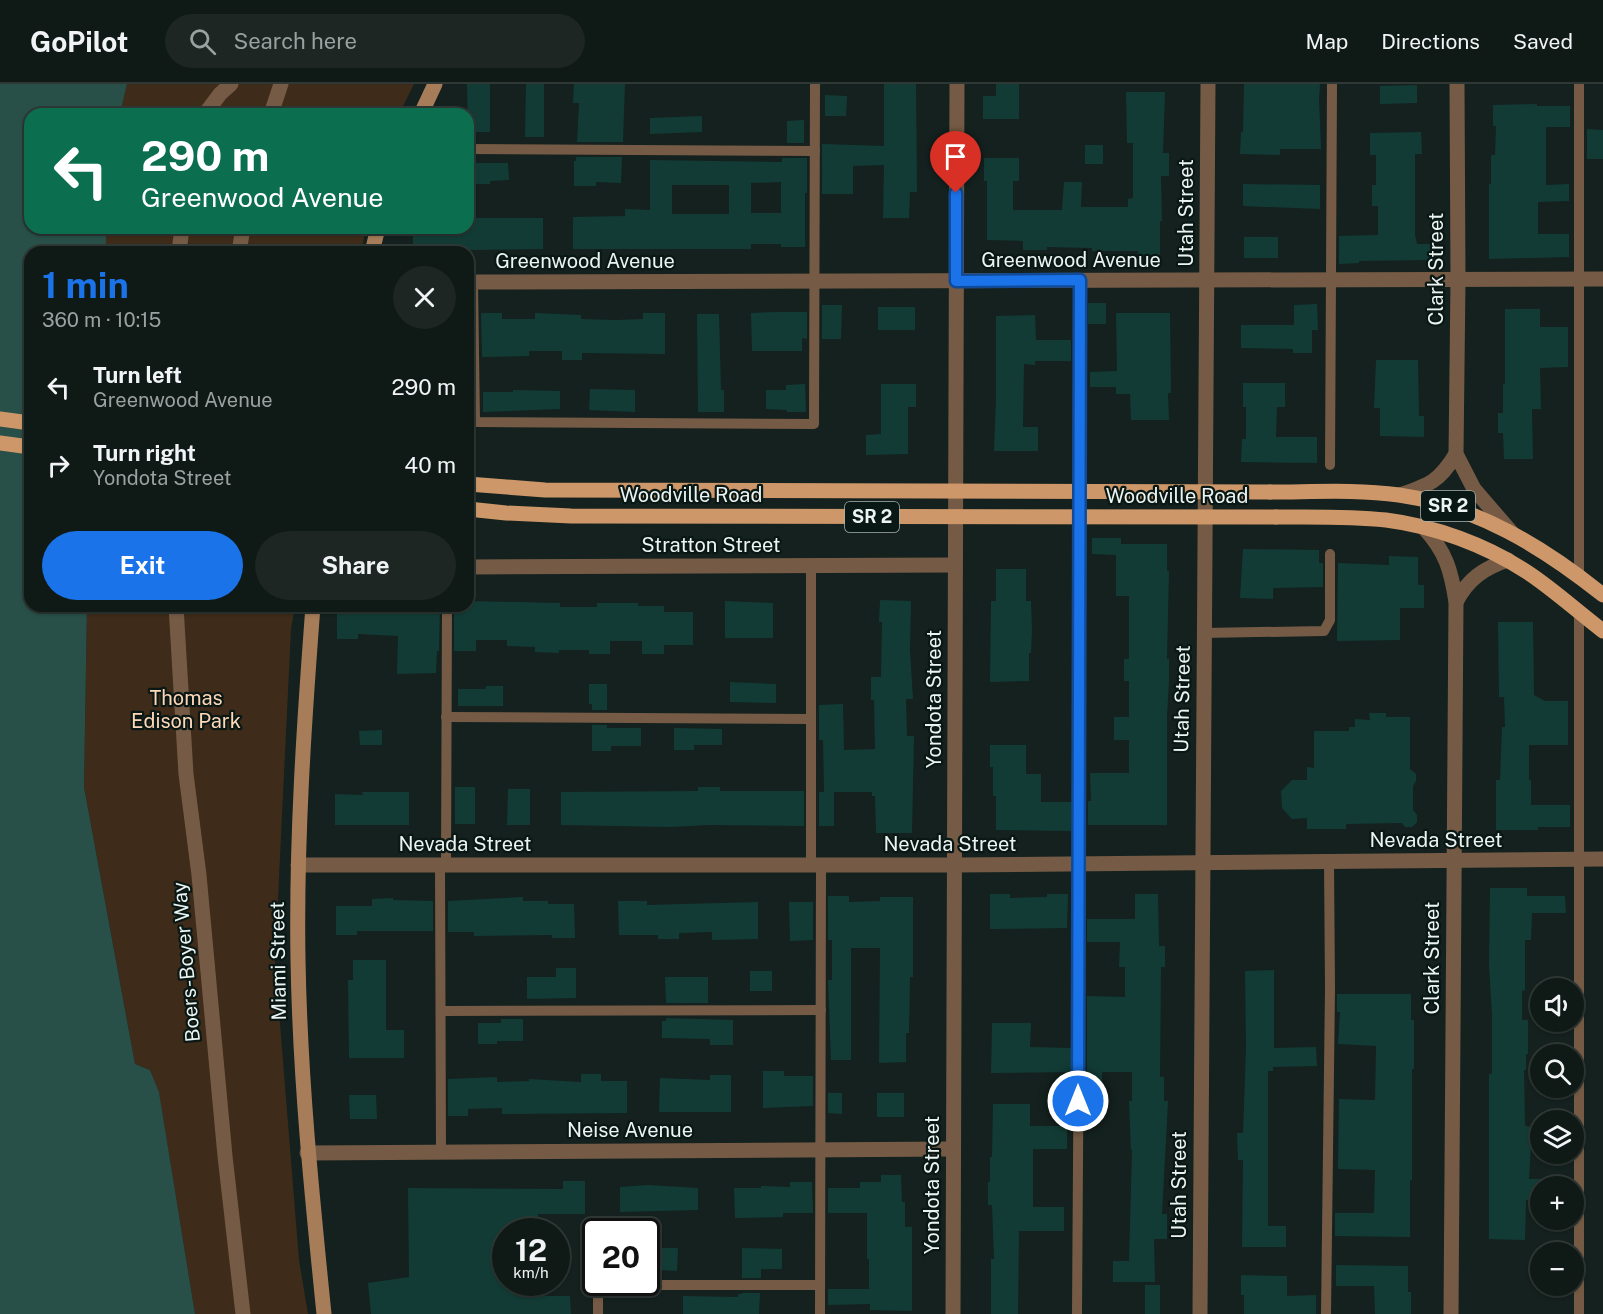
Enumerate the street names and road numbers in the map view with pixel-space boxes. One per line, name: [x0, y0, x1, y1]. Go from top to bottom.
street label: Utah Street: [1174, 159, 1198, 267]
street label: Clark Street: [1424, 212, 1448, 326]
street label: Greenwood Avenue: [981, 248, 1161, 272]
street label: Greenwood Avenue: [495, 249, 675, 273]
street label: Woodville Road: [620, 483, 762, 507]
street label: Woodville Road: [1106, 484, 1248, 508]
road number: SR 2: [1421, 491, 1475, 521]
road number: SR 2: [845, 502, 899, 532]
street label: Stratton Street: [641, 533, 781, 557]
street label: Yondota Street: [922, 630, 946, 768]
street label: Utah Street: [1169, 645, 1195, 753]
street label: Nevada Street: [1369, 828, 1503, 852]
street label: Nevada Street: [398, 832, 532, 856]
street label: Nevada Street: [883, 832, 1017, 856]
street label: Boers-Boyer Way: [167, 881, 205, 1043]
street label: Miami Street: [265, 901, 291, 1021]
street label: Clark Street: [1420, 901, 1444, 1015]
street label: Yondota Street: [920, 1116, 944, 1254]
street label: Neise Avenue: [567, 1118, 693, 1142]
street label: Utah Street: [1167, 1131, 1191, 1239]

